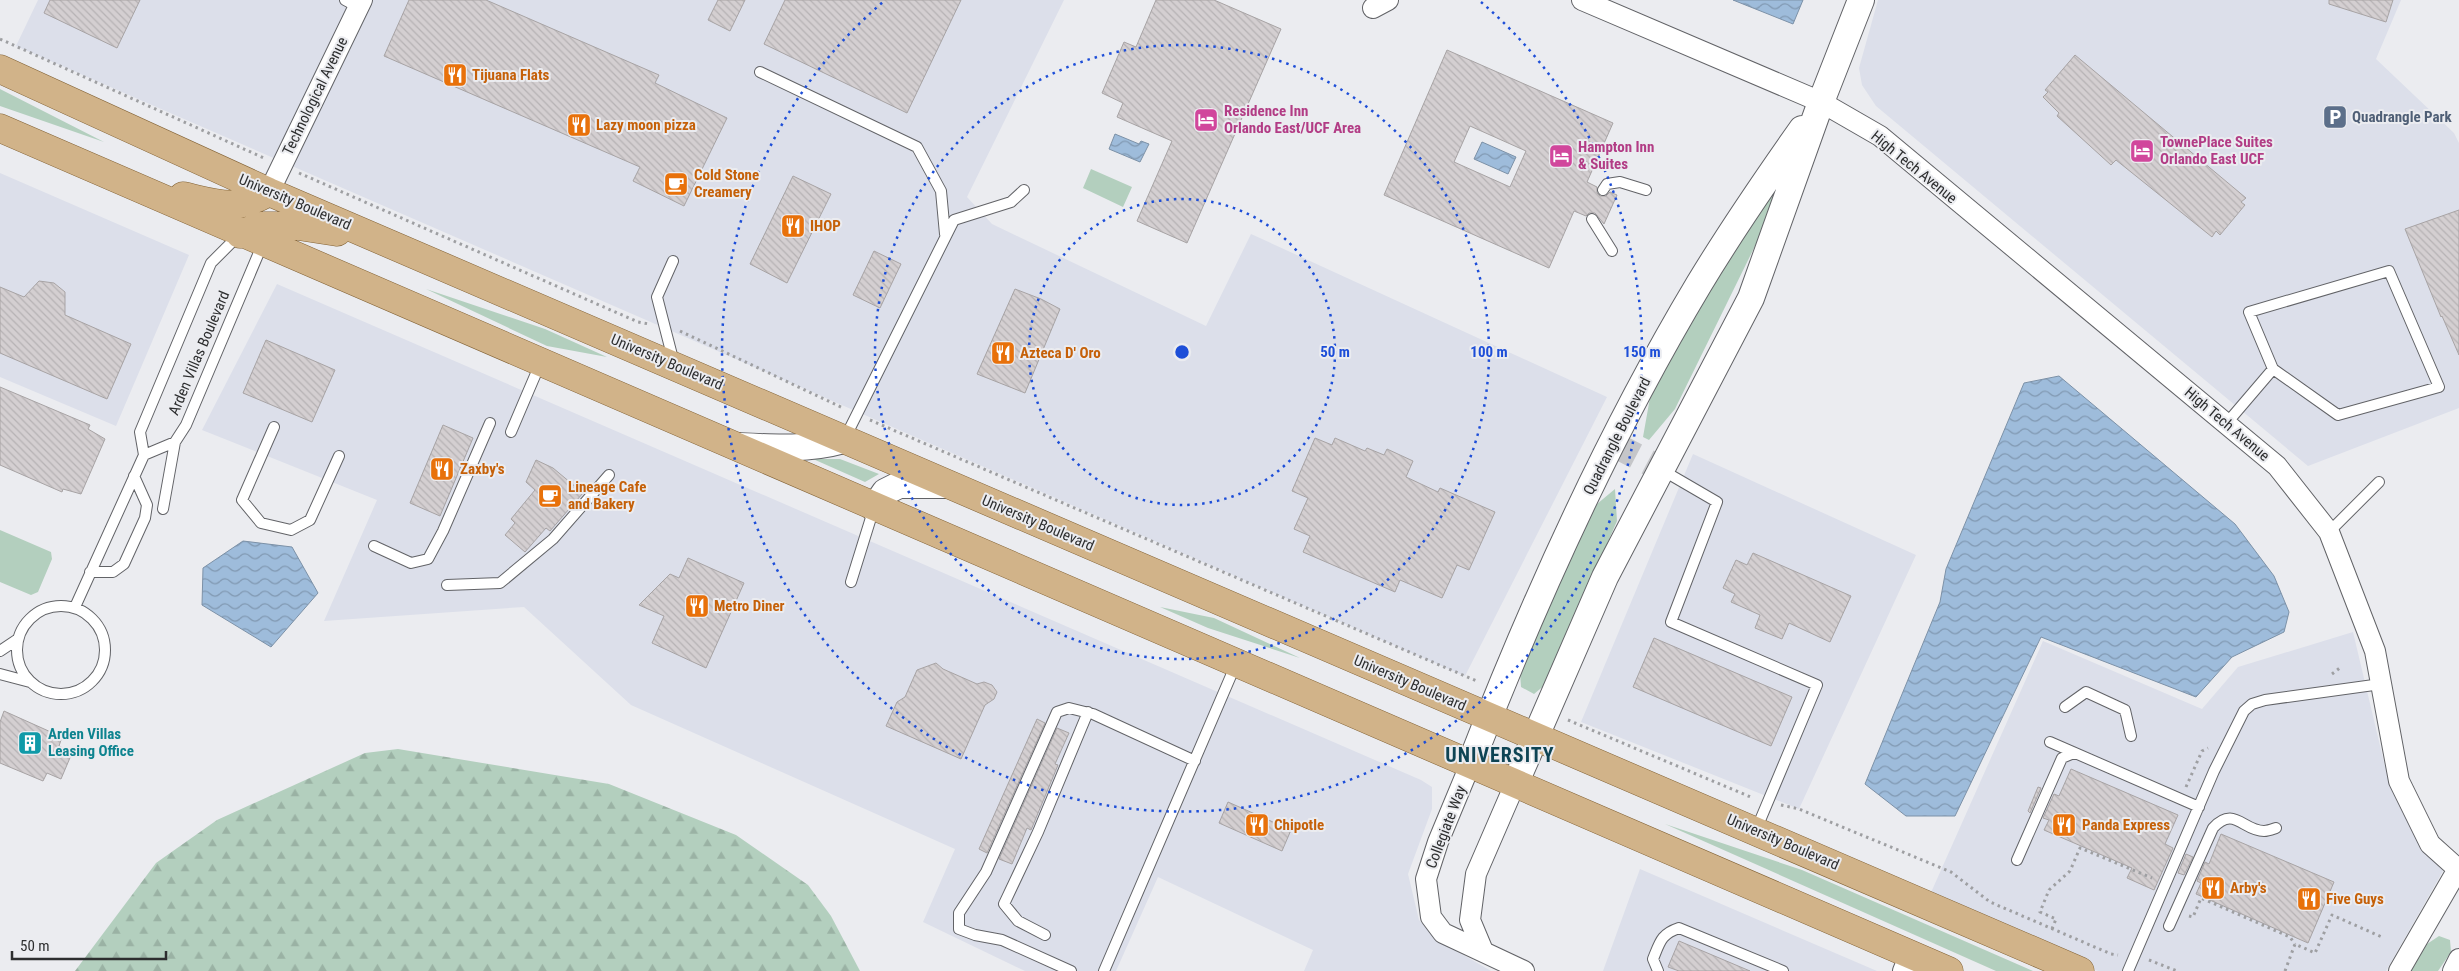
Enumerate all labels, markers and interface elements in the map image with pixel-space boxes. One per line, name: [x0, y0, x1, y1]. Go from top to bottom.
street label: Technological Avenue: [279, 34, 351, 158]
restaurant icon: Tijuana Flats: [442, 62, 468, 88]
place label: Tijuana Flats: [472, 66, 550, 84]
place label: Residence Inn Orlando East/UCF Area: [1224, 102, 1361, 137]
parking icon: Quadrangle Park: [2322, 104, 2348, 130]
hotel icon: Residence Inn Orlando East/UCF Area: [1193, 107, 1219, 133]
place label: Quadrangle Park: [2352, 108, 2453, 126]
restaurant icon: Lazy moon pizza: [566, 112, 592, 138]
place label: Lazy moon pizza: [596, 116, 696, 134]
street label: High Tech Avenue: [1867, 127, 1961, 207]
place label: TownePlace Suites Orlando East UCF: [2160, 133, 2273, 168]
place label: Hampton Inn & Suites: [1578, 138, 1654, 173]
hotel icon: TownePlace Suites Orlando East UCF: [2129, 138, 2155, 164]
hotel icon: Hampton Inn & Suites: [1548, 143, 1574, 169]
place label: Cold Stone Creamery: [694, 166, 759, 201]
street label: University Boulevard: [236, 170, 354, 234]
cafe icon: Cold Stone Creamery: [663, 171, 689, 197]
restaurant icon: IHOP: [780, 213, 806, 239]
place label: IHOP: [810, 217, 841, 235]
street label: Arden Villas Boulevard: [165, 288, 233, 418]
street label: University Boulevard: [608, 330, 726, 394]
restaurant icon: Azteca D' Oro: [990, 340, 1016, 366]
centre of rings: [1173, 343, 1191, 361]
text: 50 m: [1320, 343, 1350, 361]
text: 100 m: [1470, 343, 1508, 361]
text: 150 m: [1623, 343, 1661, 361]
place label: Azteca D' Oro: [1020, 344, 1101, 362]
street label: Quadrangle Boulevard: [1580, 374, 1654, 498]
street label: High Tech Avenue: [2181, 383, 2273, 465]
restaurant icon: Zaxby's: [429, 456, 455, 482]
place label: Zaxby's: [460, 460, 505, 478]
place label: Lineage Cafe and Bakery: [568, 478, 646, 513]
cafe icon: Lineage Cafe and Bakery: [537, 483, 563, 509]
street label: University Boulevard: [979, 491, 1097, 555]
restaurant icon: Metro Diner: [684, 593, 710, 619]
place label: Metro Diner: [714, 597, 785, 615]
street label: University Boulevard: [1351, 651, 1469, 715]
place label: Arden Villas Leasing Office: [48, 725, 134, 760]
building icon: Arden Villas Leasing Office: [17, 730, 43, 756]
district label: UNIVERSITY: [1445, 743, 1555, 767]
street label: Collegiate Way: [1422, 783, 1470, 871]
street label: University Boulevard: [1724, 810, 1842, 874]
restaurant icon: Chipotle: [1244, 812, 1270, 838]
restaurant icon: Panda Express: [2051, 812, 2077, 838]
place label: Chipotle: [1274, 816, 1324, 834]
place label: Panda Express: [2082, 816, 2170, 834]
restaurant icon: Arby's: [2200, 875, 2226, 901]
place label: Arby's: [2230, 879, 2267, 897]
restaurant icon: Five Guys: [2296, 886, 2322, 912]
place label: Five Guys: [2326, 890, 2384, 908]
scale bar: [12, 928, 166, 960]
text: 50 m: [20, 937, 50, 955]

